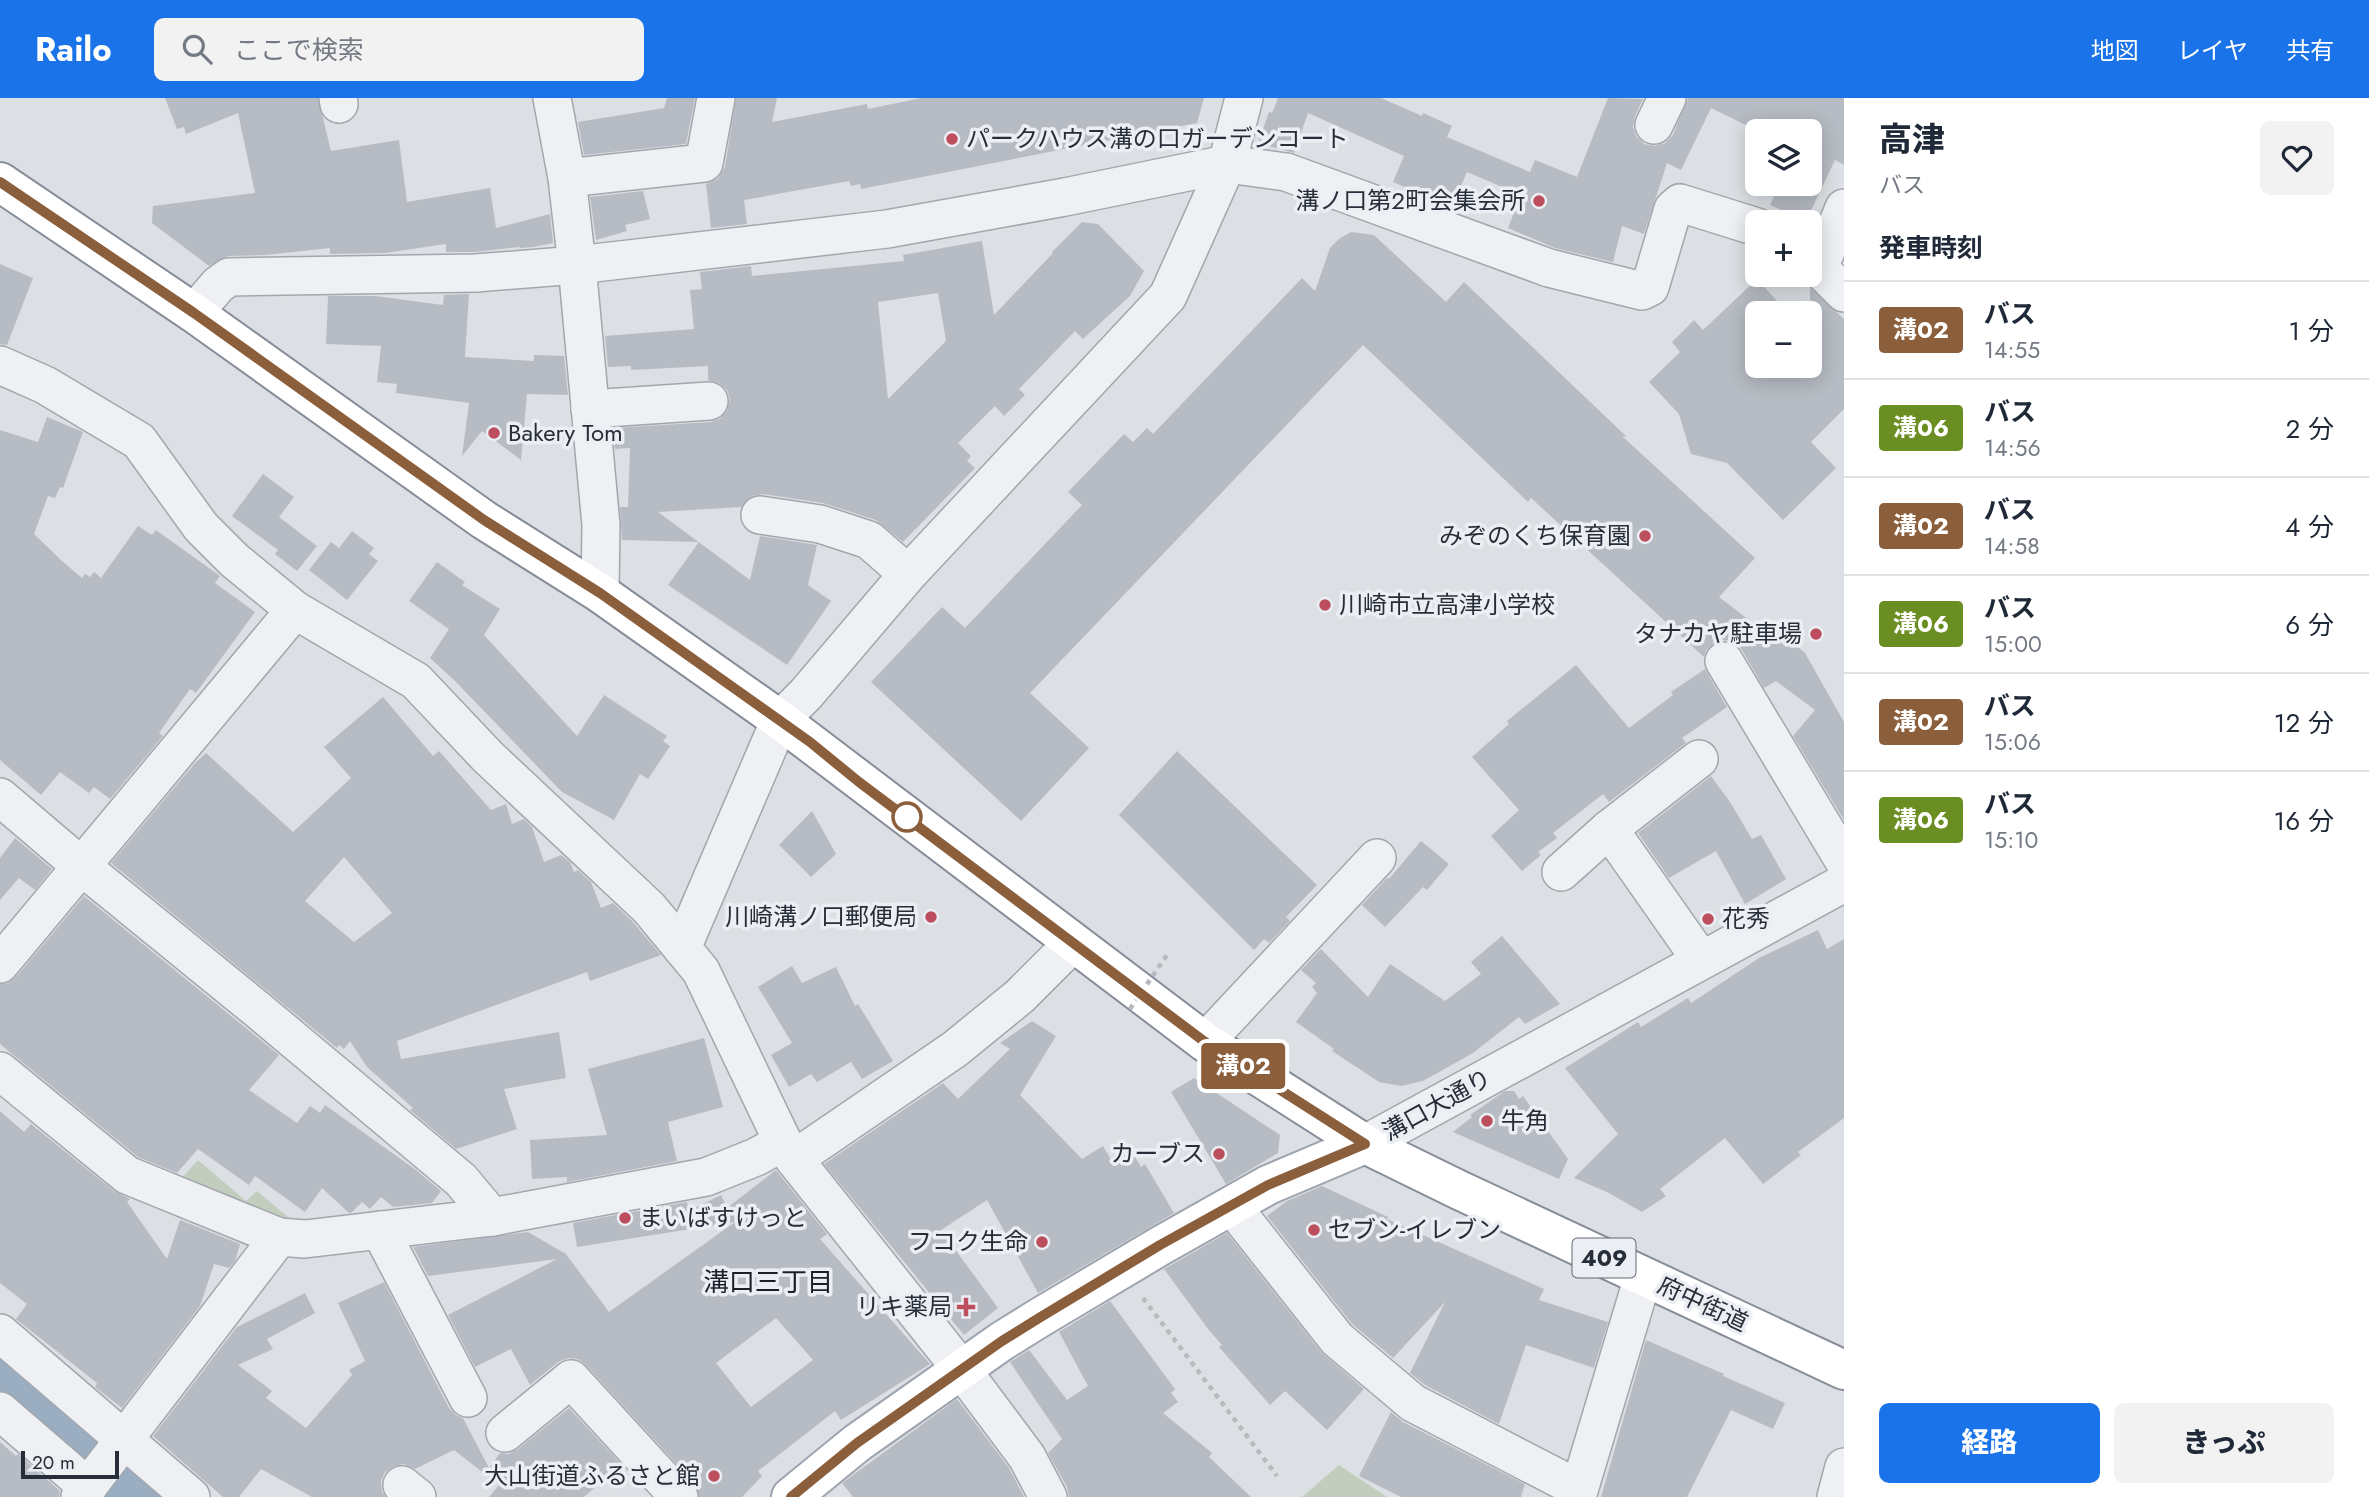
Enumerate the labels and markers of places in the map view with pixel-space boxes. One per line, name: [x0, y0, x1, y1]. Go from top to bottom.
place label: パークハウス溝の口ガーデンコート: [966, 121, 1349, 156]
marker: パークハウス溝の口ガーデンコート: [944, 131, 960, 147]
place label: 溝ノ口第2町会集会所: [1295, 183, 1525, 218]
marker: 溝ノ口第2町会集会所: [1531, 193, 1547, 209]
place label: Bakery Tom: [508, 415, 623, 450]
marker: Bakery Tom: [486, 425, 502, 441]
place label: みぞのくち保育園: [1439, 518, 1631, 553]
marker: みぞのくち保育園: [1637, 528, 1653, 544]
place label: 川崎市立高津小学校: [1339, 587, 1555, 622]
marker: 川崎市立高津小学校: [1317, 597, 1333, 613]
place label: タナカヤ駐車場: [1634, 616, 1802, 651]
marker: タナカヤ駐車場: [1808, 626, 1824, 642]
unlabelled marker: [892, 802, 922, 832]
place label: 川崎溝ノ口郵便局: [725, 899, 917, 934]
place label: 花秀: [1722, 901, 1770, 936]
marker: 川崎溝ノ口郵便局: [923, 909, 939, 925]
marker: 花秀: [1700, 911, 1716, 927]
place label: 牛角: [1501, 1103, 1549, 1138]
marker: 牛角: [1479, 1113, 1495, 1129]
place label: カーブス: [1110, 1136, 1205, 1171]
marker: カーブス: [1211, 1146, 1227, 1162]
place label: まいばすけっと: [639, 1200, 807, 1235]
marker: まいばすけっと: [617, 1210, 633, 1226]
place label: セブン-イレブン: [1328, 1212, 1501, 1247]
marker: セブン-イレブン: [1306, 1222, 1322, 1238]
place label: フコク生命: [908, 1224, 1028, 1259]
marker: フコク生命: [1034, 1234, 1050, 1250]
place label: リキ薬局: [856, 1289, 952, 1324]
marker: リキ薬局: [958, 1299, 974, 1315]
place label: 大山街道ふるさと館: [484, 1458, 700, 1493]
marker: 大山街道ふるさと館: [706, 1468, 722, 1484]

